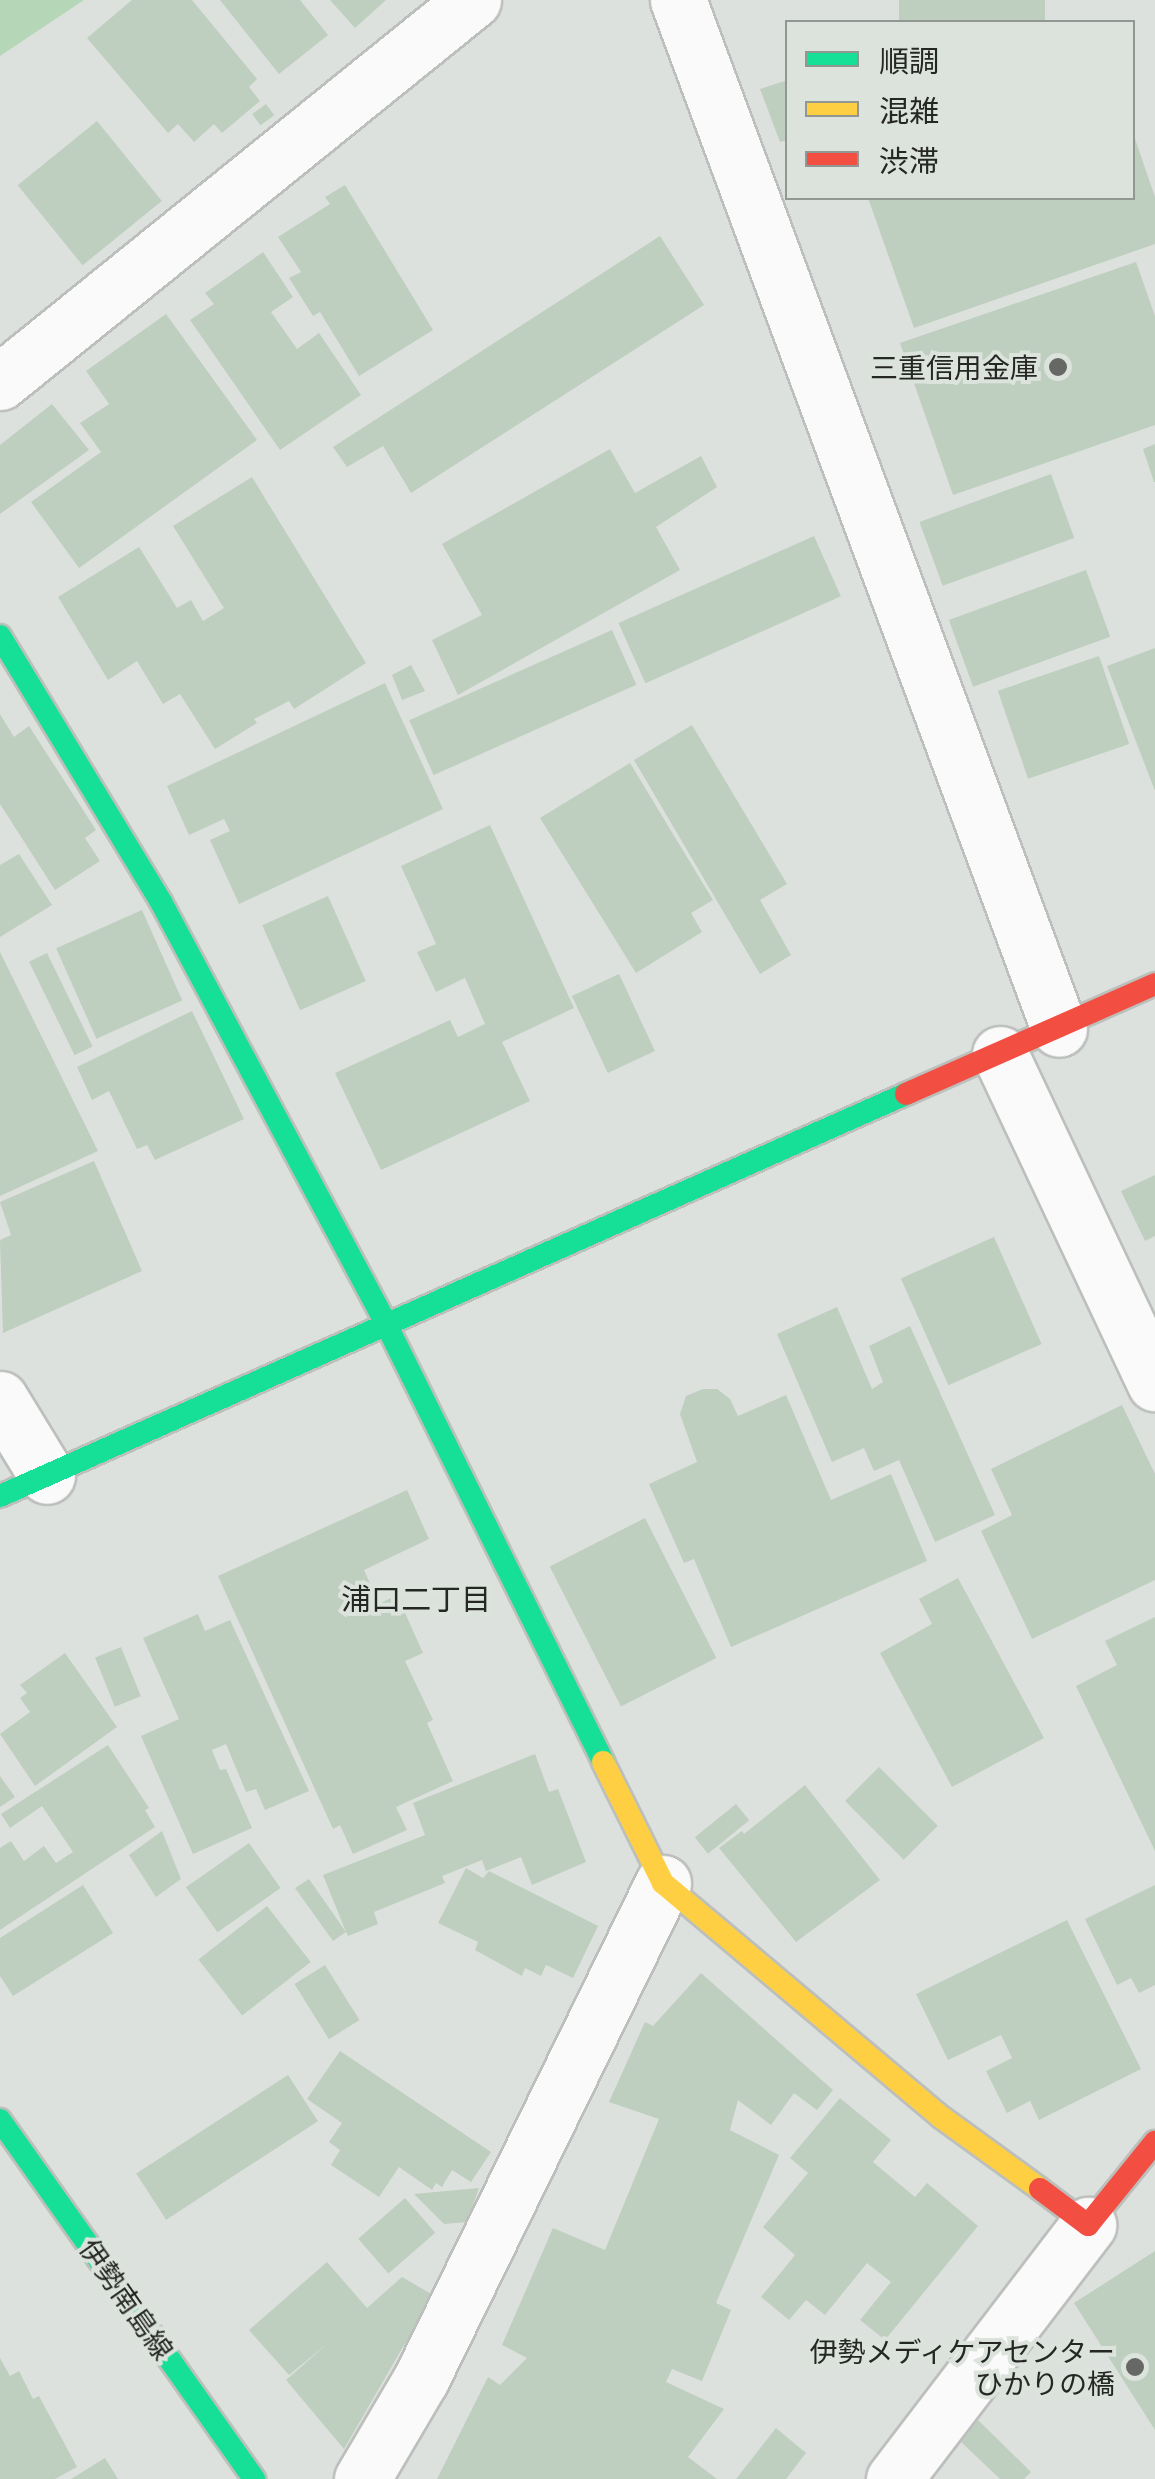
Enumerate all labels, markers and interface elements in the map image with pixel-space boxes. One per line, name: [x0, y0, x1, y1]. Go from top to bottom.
legend: [785, 20, 1135, 200]
text: 順調: [879, 42, 939, 78]
text: 混雑: [879, 92, 939, 128]
text: 渋滞: [879, 142, 939, 178]
place label: 三重信用金庫: [870, 350, 1038, 384]
marker: 三重信用金庫: [1047, 356, 1069, 378]
district label: 浦口二丁目: [341, 1580, 491, 1616]
street label: 伊勢南島線: [73, 2232, 181, 2366]
place label: 伊勢メディケアセンター ひかりの橋: [807, 2334, 1115, 2400]
marker: 伊勢メディケアセンター ひかりの橋: [1124, 2356, 1146, 2378]

